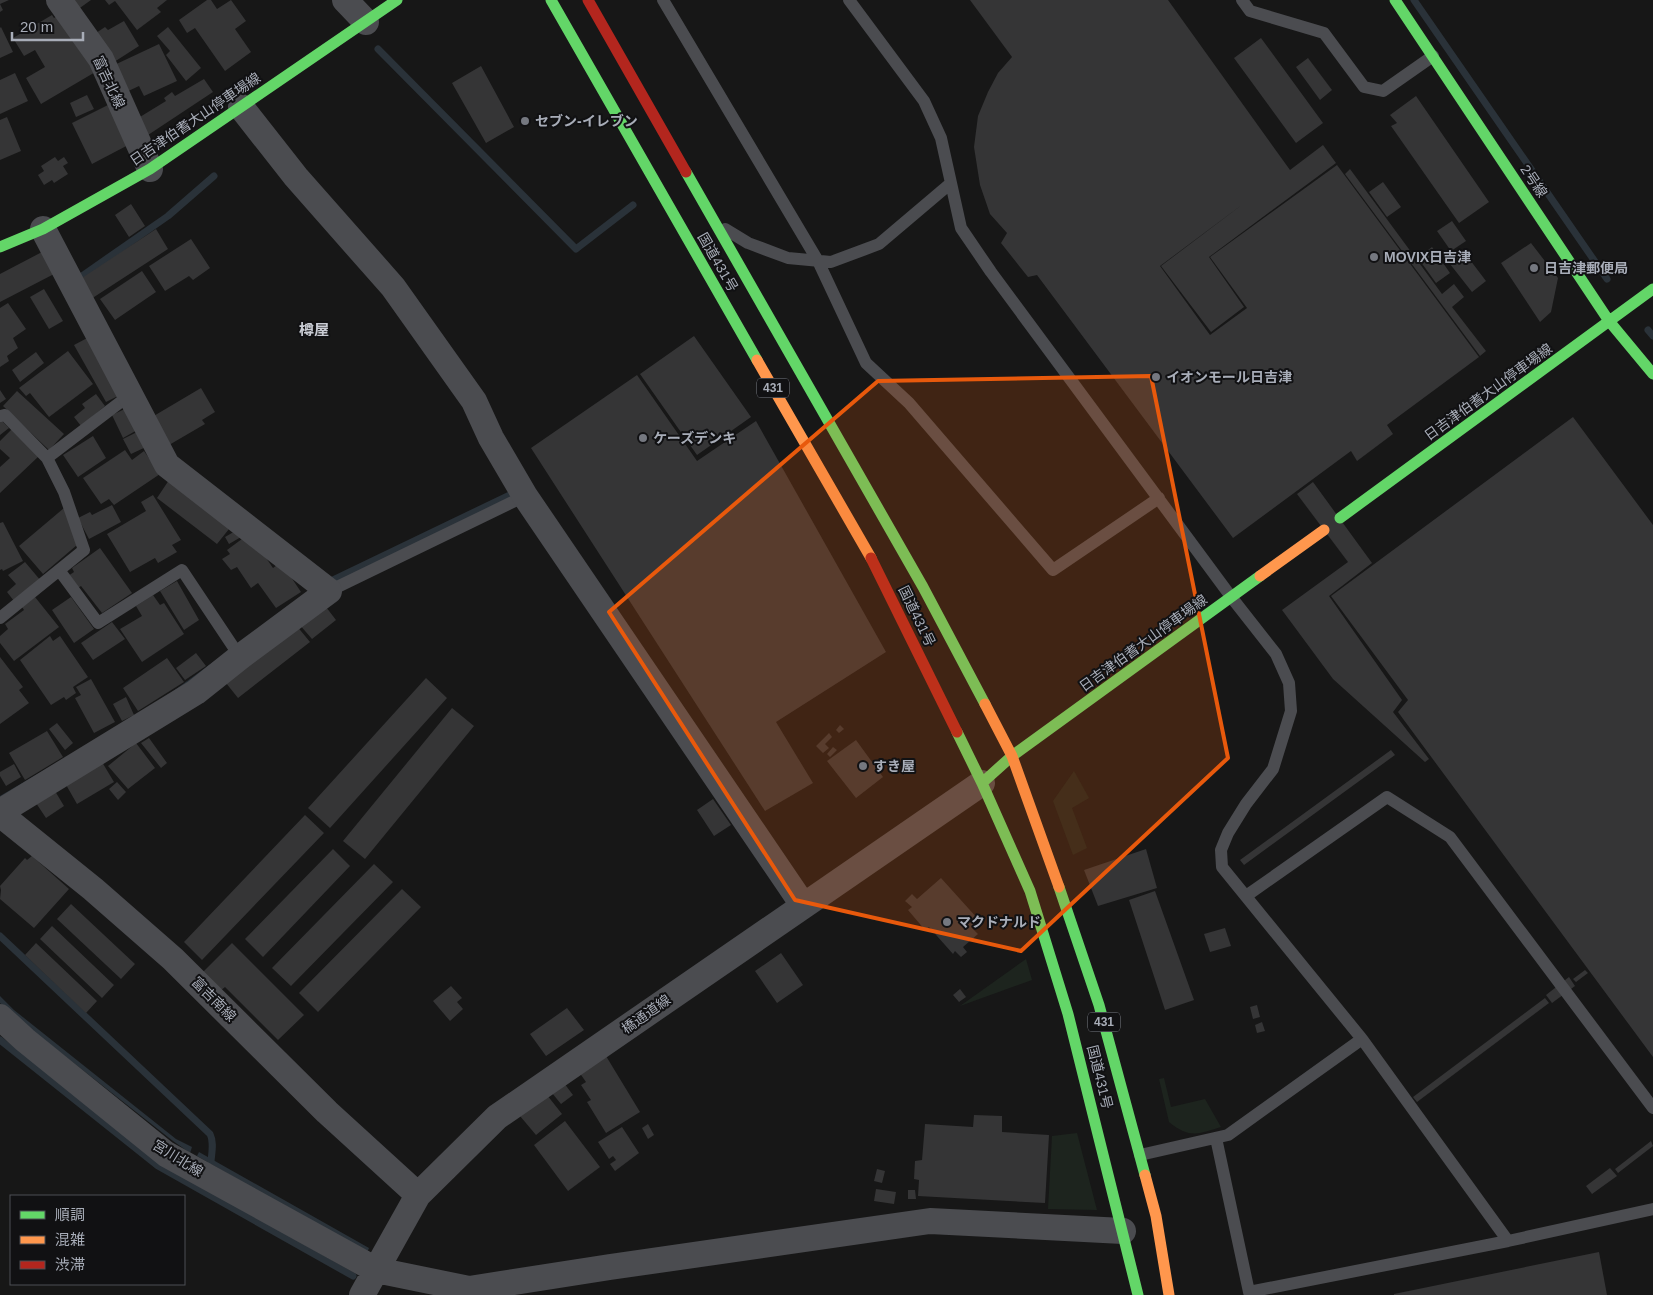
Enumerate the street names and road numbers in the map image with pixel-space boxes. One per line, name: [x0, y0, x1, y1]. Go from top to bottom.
street label: 富吉北線: [90, 53, 128, 111]
street label: 日吉津伯耆大山停車場線: [127, 69, 263, 169]
street label: 2号線: [1517, 162, 1551, 200]
street label: 国道431号: [695, 230, 741, 294]
street label: 日吉津伯耆大山停車場線: [1421, 340, 1555, 444]
road number: 431: [757, 378, 789, 398]
street label: 国道431号: [895, 583, 939, 649]
street label: 日吉津伯耆大山停車場線: [1076, 591, 1210, 695]
street label: 富吉南線: [189, 974, 239, 1024]
street label: 橋通道線: [618, 991, 674, 1037]
road number: 431: [1088, 1012, 1120, 1032]
street label: 国道431号: [1084, 1043, 1116, 1111]
street label: 宮川北線: [150, 1136, 206, 1180]

